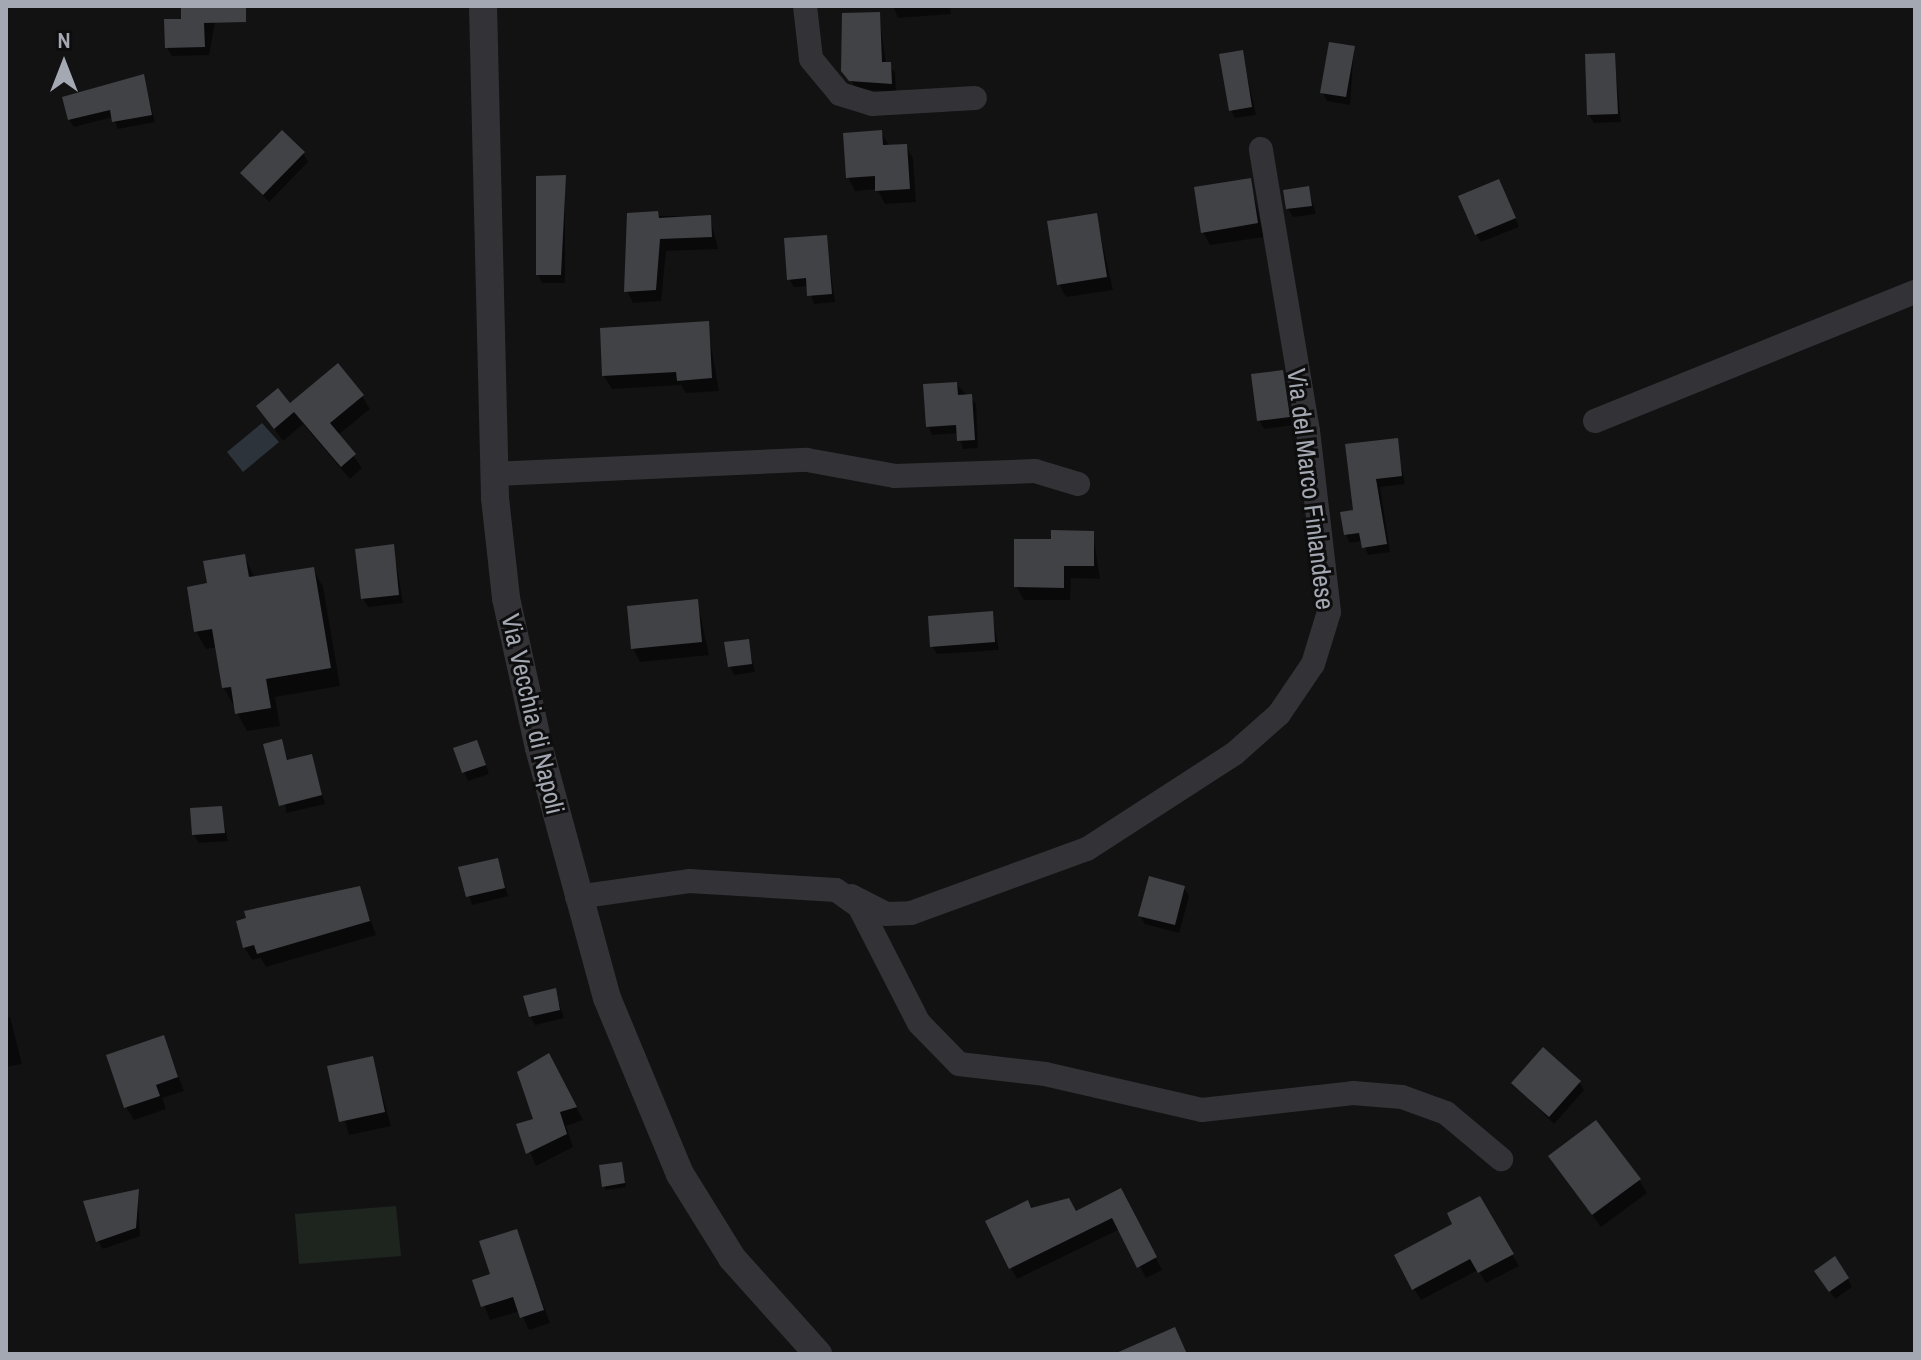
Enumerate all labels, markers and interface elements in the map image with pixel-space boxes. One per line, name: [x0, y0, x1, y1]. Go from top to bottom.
north arrow: [24, 24, 104, 104]
text: N: [57, 25, 71, 55]
street label: Via del Marco Finlandese: [1281, 367, 1341, 611]
street label: Via Vecchia di Napoli: [495, 611, 571, 817]

